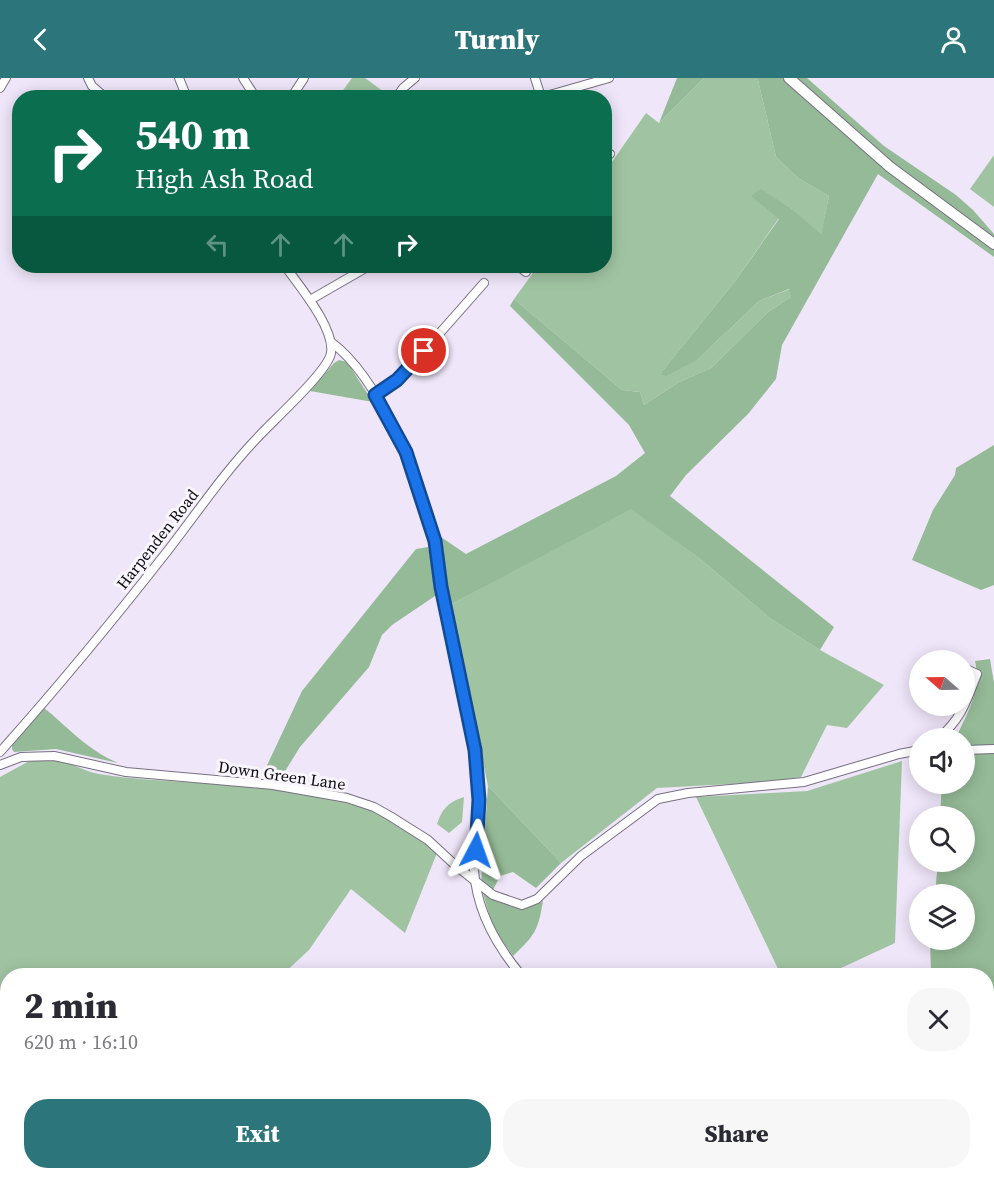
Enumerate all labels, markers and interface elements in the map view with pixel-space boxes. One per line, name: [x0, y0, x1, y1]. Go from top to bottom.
text: Turnly: [455, 21, 539, 58]
icon: back: [24, 23, 57, 56]
icon: person: [937, 23, 970, 56]
text: 540 m: [135, 105, 250, 163]
icon: right: [36, 114, 114, 192]
text: High Ash Road: [135, 160, 314, 197]
icon: left: [201, 228, 234, 261]
icon: ahead: [264, 228, 297, 261]
icon: ahead: [327, 228, 360, 261]
icon: right: [390, 228, 423, 261]
pin: [398, 325, 449, 376]
icon: arrive: [407, 334, 440, 367]
street label: Harpenden Road: [111, 484, 203, 594]
north arrow: [909, 650, 975, 716]
map controls: [909, 650, 975, 950]
button: sound: [909, 728, 975, 794]
street label: Down Green Lane: [217, 755, 347, 795]
button: search: [909, 806, 975, 872]
position arrow: [444, 818, 508, 882]
button: layers: [909, 884, 975, 950]
text: 2 min: [24, 981, 118, 1030]
button: close: [907, 988, 970, 1051]
text: 620 m · 16:10: [24, 1028, 138, 1056]
button: Exit: [24, 1099, 491, 1168]
button: Share: [503, 1099, 970, 1168]

